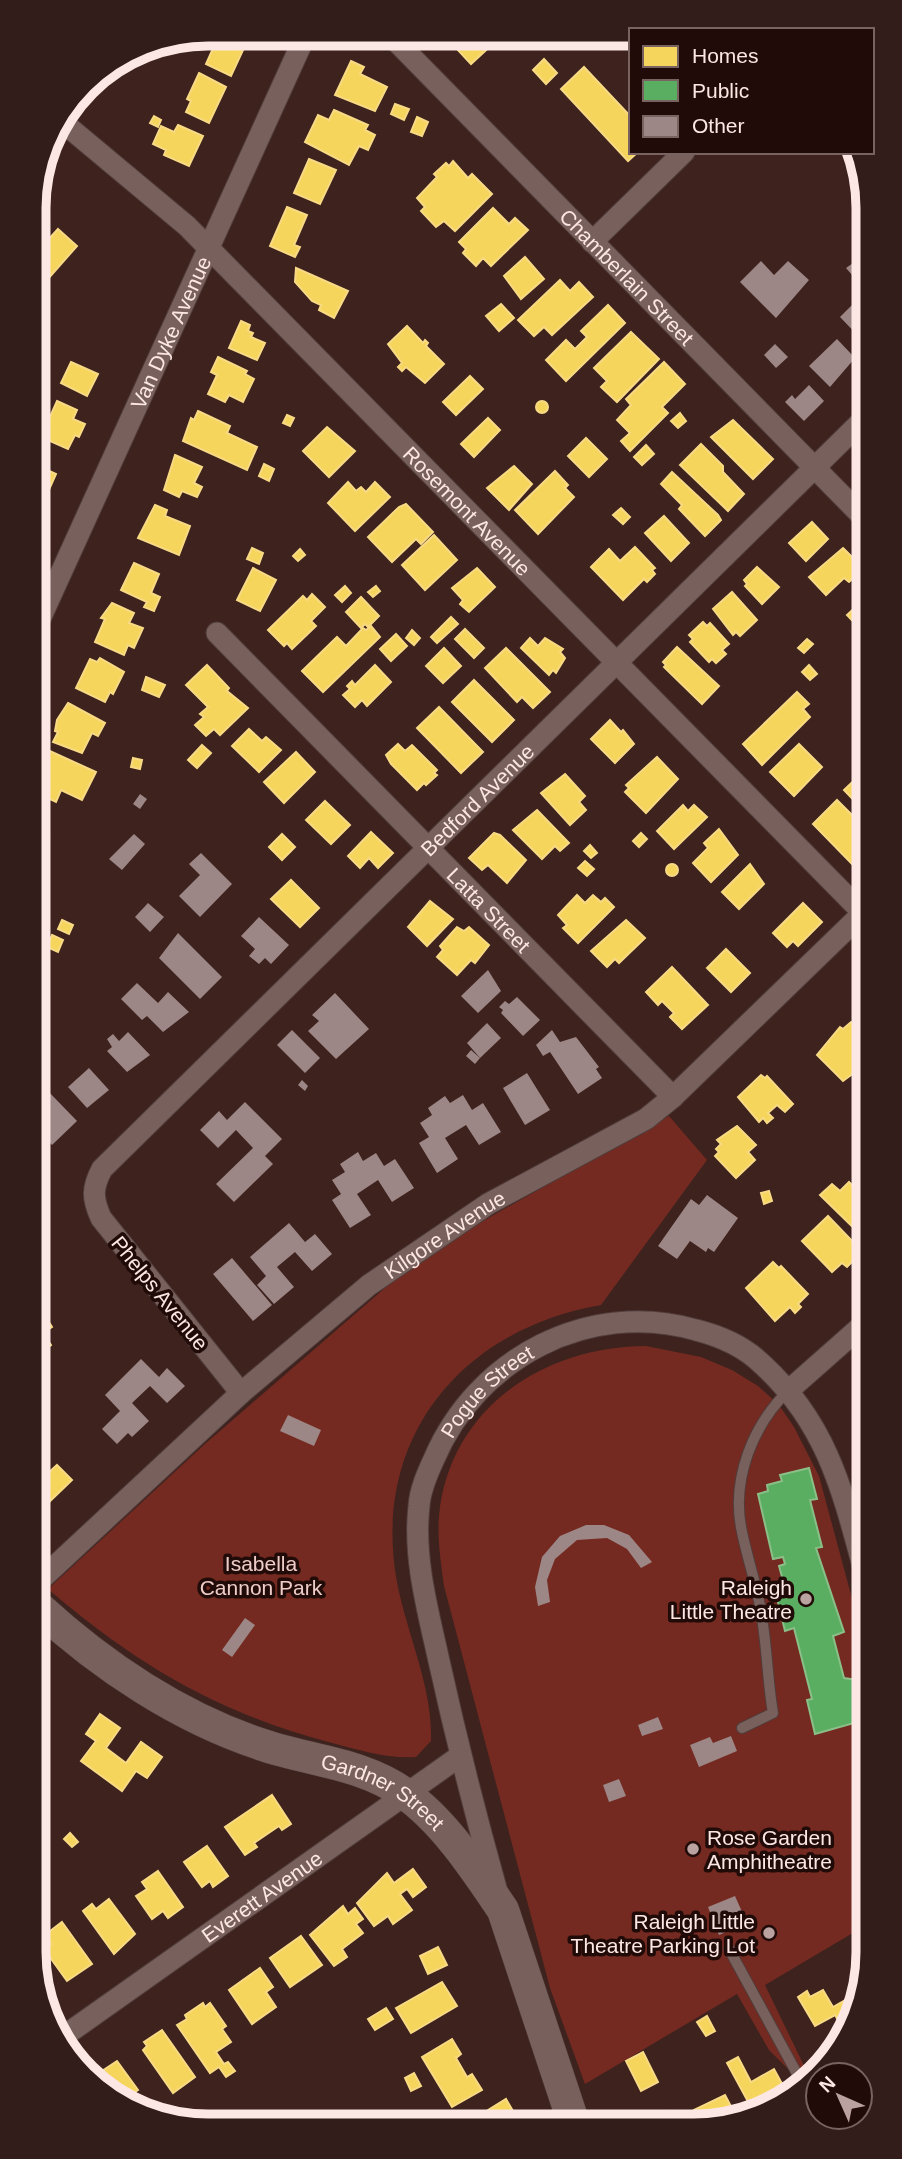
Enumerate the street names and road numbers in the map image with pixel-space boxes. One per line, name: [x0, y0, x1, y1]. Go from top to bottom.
street label: Chamberlain Street: [556, 204, 699, 349]
street label: Van Dyke Avenue: [126, 252, 215, 412]
street label: Rosemont Avenue: [399, 442, 536, 580]
street label: Bedford Avenue: [416, 739, 538, 860]
street label: Latta Street: [443, 863, 535, 957]
street label: Kilgore Avenue: [380, 1185, 509, 1283]
street label: Phelps Avenue: [107, 1231, 213, 1355]
street label: Pogue Street: [436, 1340, 537, 1442]
street label: Gardner Street: [319, 1749, 449, 1834]
street label: Everett Avenue: [197, 1846, 326, 1947]

